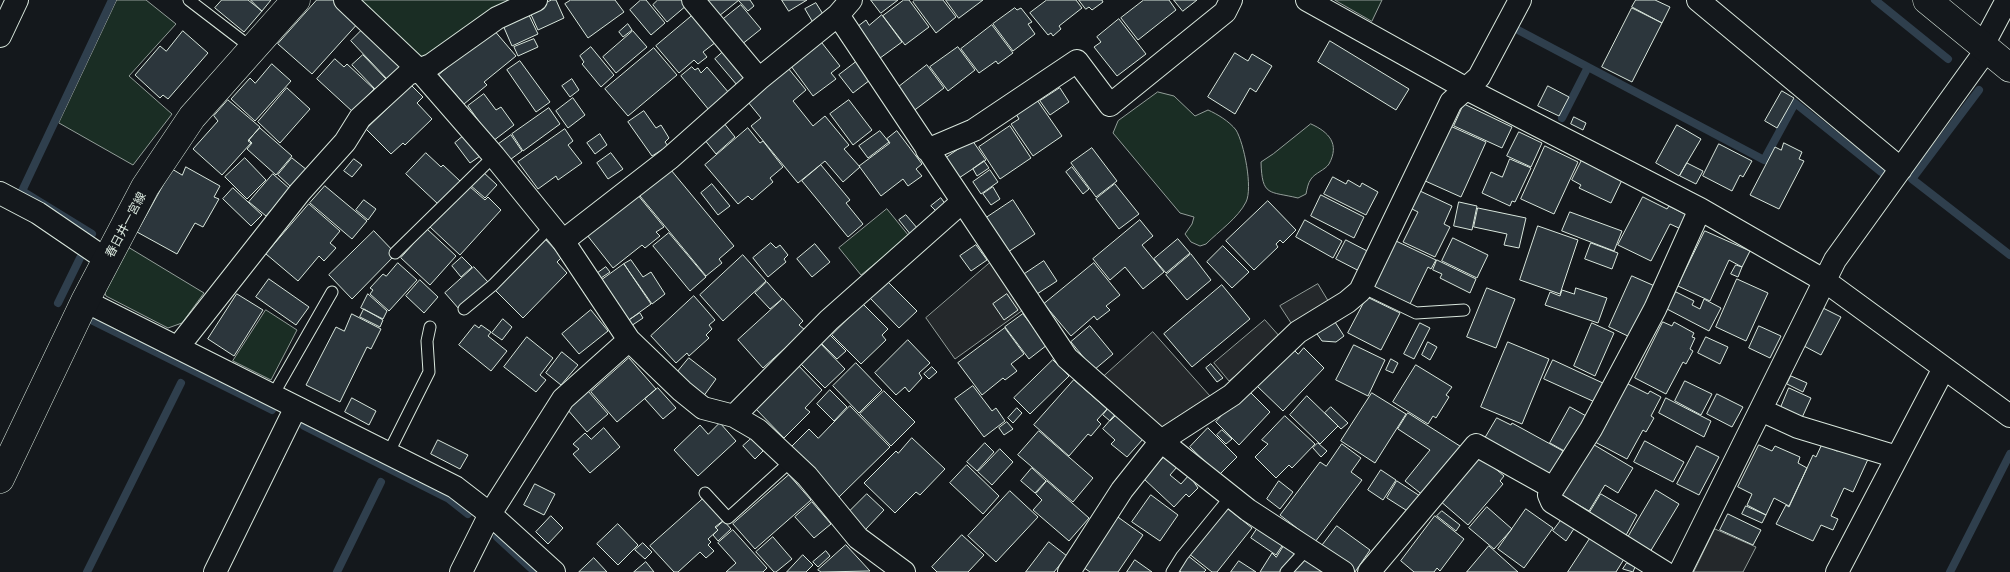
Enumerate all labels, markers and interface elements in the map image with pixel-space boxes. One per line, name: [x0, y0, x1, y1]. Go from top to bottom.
street label: 春日井一宮線: [103, 190, 149, 260]

